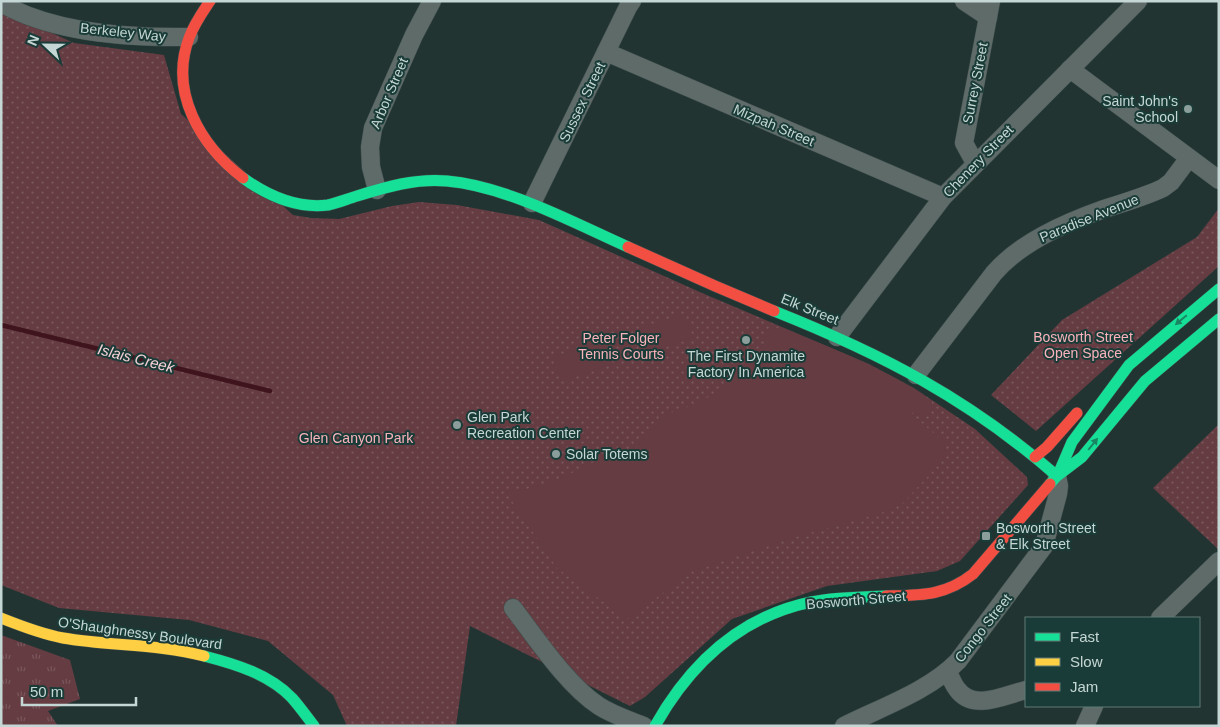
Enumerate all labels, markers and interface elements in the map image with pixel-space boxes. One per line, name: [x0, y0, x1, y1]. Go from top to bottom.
north arrow: [20, 20, 70, 70]
street label: Berkeley Way: [79, 20, 167, 44]
text: N: [24, 32, 42, 48]
street label: Surrey Street: [959, 41, 991, 125]
street label: Arbor Street: [367, 55, 411, 131]
street label: Sussex Street: [556, 59, 608, 145]
place label: Saint John's School: [1102, 93, 1178, 125]
street label: Mizpah Street: [731, 101, 817, 149]
marker: Saint John's School: [1182, 103, 1194, 115]
street label: Chenery Street: [940, 122, 1017, 200]
street label: Paradise Avenue: [1037, 191, 1141, 245]
street label: Elk Street: [779, 290, 841, 328]
one-way arrow: [1176, 314, 1188, 326]
park label: Bosworth Street Open Space: [1033, 329, 1133, 361]
park label: Peter Folger Tennis Courts: [578, 330, 664, 362]
marker: The First Dynamite Factory In America: [740, 334, 752, 346]
water label: Islais Creek: [96, 340, 178, 376]
place label: The First Dynamite Factory In America: [687, 348, 805, 380]
place label: Glen Park Recreation Center: [467, 409, 581, 441]
marker: Glen Park Recreation Center: [451, 419, 463, 431]
park label: Glen Canyon Park: [299, 430, 414, 446]
one-way arrow: [1087, 437, 1098, 450]
place label: Solar Totems: [566, 446, 647, 462]
marker: Solar Totems: [550, 448, 562, 460]
place label: Bosworth Street & Elk Street: [996, 520, 1096, 552]
marker: Bosworth Street & Elk Street: [980, 530, 992, 542]
street label: Bosworth Street: [806, 588, 906, 612]
street label: Congo Street: [951, 590, 1015, 665]
street label: O'Shaughnessy Boulevard: [57, 614, 223, 652]
legend: [1025, 617, 1200, 707]
text: Fast: [1070, 628, 1100, 645]
text: Slow: [1070, 653, 1103, 670]
scale bar: [22, 674, 136, 706]
text: Jam: [1070, 678, 1098, 695]
text: 50 m: [30, 683, 63, 700]

